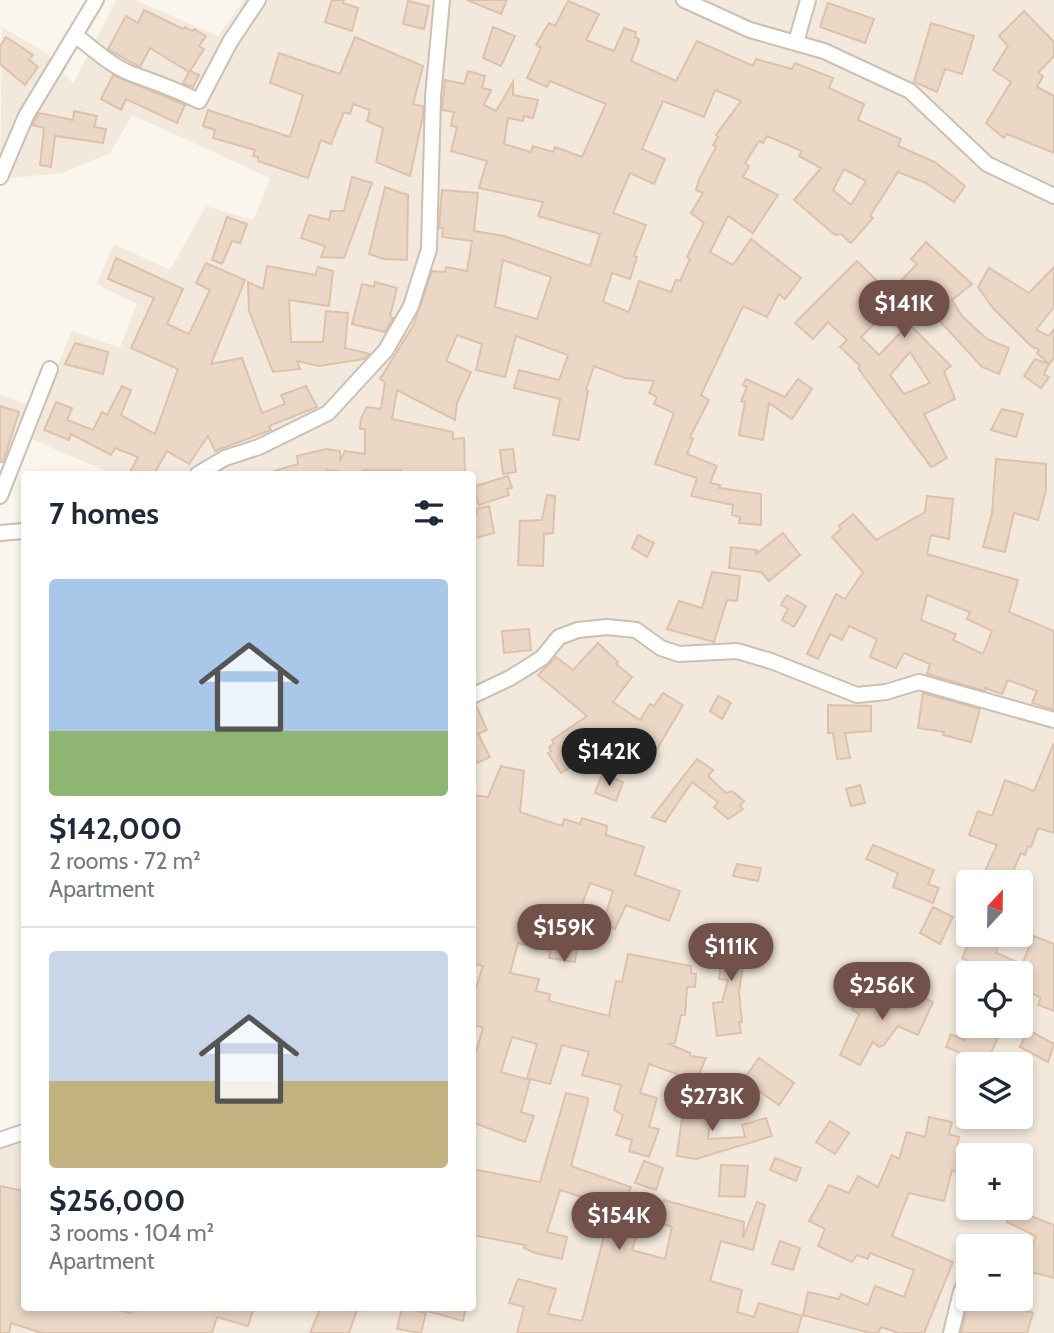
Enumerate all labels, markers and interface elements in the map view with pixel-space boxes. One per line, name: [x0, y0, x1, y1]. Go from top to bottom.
pin: $141K: [855, 280, 953, 340]
text: $141K: [875, 289, 933, 317]
icon: filters: [410, 494, 448, 532]
text: 7 homes: [49, 495, 159, 532]
icon: home: [186, 624, 312, 750]
pin: $142K: [560, 728, 658, 788]
text: $142K: [578, 737, 640, 765]
text: $142,000: [49, 810, 182, 847]
text: 2 rooms · 72 m²: [49, 847, 201, 875]
north arrow: [956, 870, 1032, 947]
map controls: [956, 870, 1033, 1311]
text: Apartment: [49, 875, 154, 903]
pin: $159K: [515, 904, 613, 964]
text: $159K: [533, 913, 595, 941]
pin: $111K: [682, 923, 780, 983]
text: $111K: [704, 932, 758, 960]
button: locate: [956, 961, 1033, 1038]
pin: $256K: [833, 962, 931, 1022]
text: $256K: [849, 971, 915, 999]
icon: home: [186, 996, 312, 1122]
button: layers: [956, 1052, 1033, 1129]
pin: $273K: [663, 1074, 761, 1133]
text: $273K: [680, 1082, 744, 1110]
button: +: [956, 1143, 1033, 1220]
text: $256,000: [49, 1182, 185, 1219]
pin: $154K: [570, 1192, 668, 1252]
text: $154K: [588, 1201, 650, 1229]
text: 3 rooms · 104 m²: [49, 1219, 214, 1247]
button: −: [956, 1234, 1033, 1311]
text: Apartment: [49, 1247, 154, 1275]

